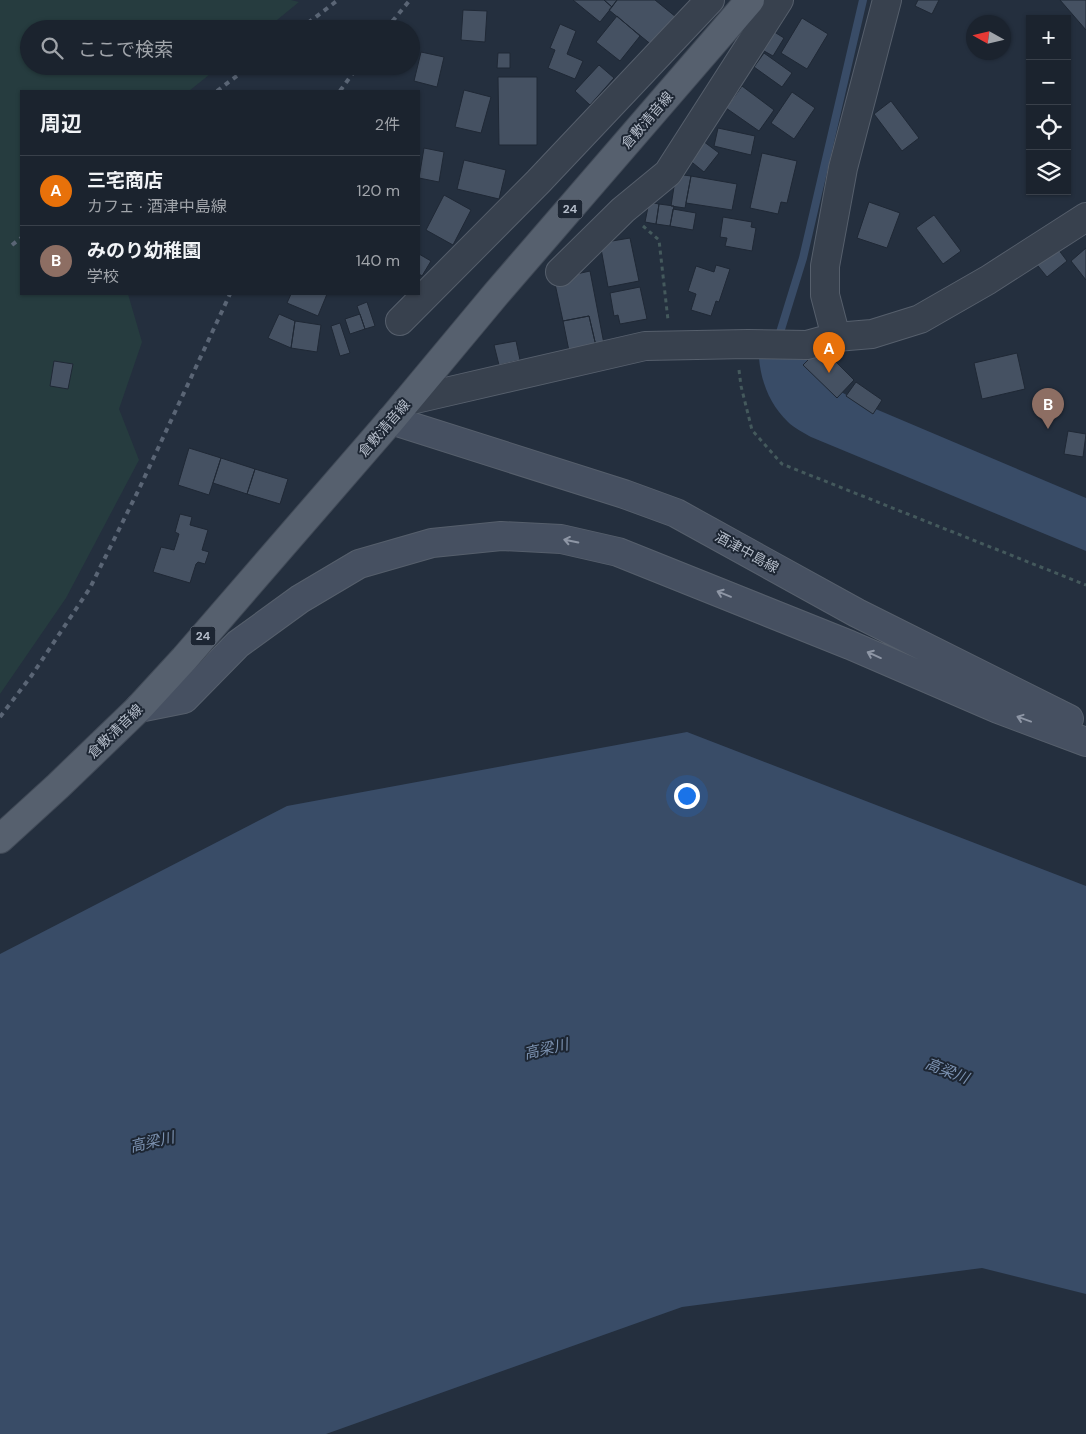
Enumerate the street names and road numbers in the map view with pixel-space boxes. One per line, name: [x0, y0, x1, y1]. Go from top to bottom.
street label: 倉敷清音線: [617, 88, 677, 152]
road number: 24: [558, 200, 582, 218]
street label: 倉敷清音線: [354, 396, 414, 460]
street label: 酒津中島線: [712, 527, 782, 577]
road number: 24: [190, 626, 216, 646]
street label: 倉敷清音線: [84, 700, 146, 762]

